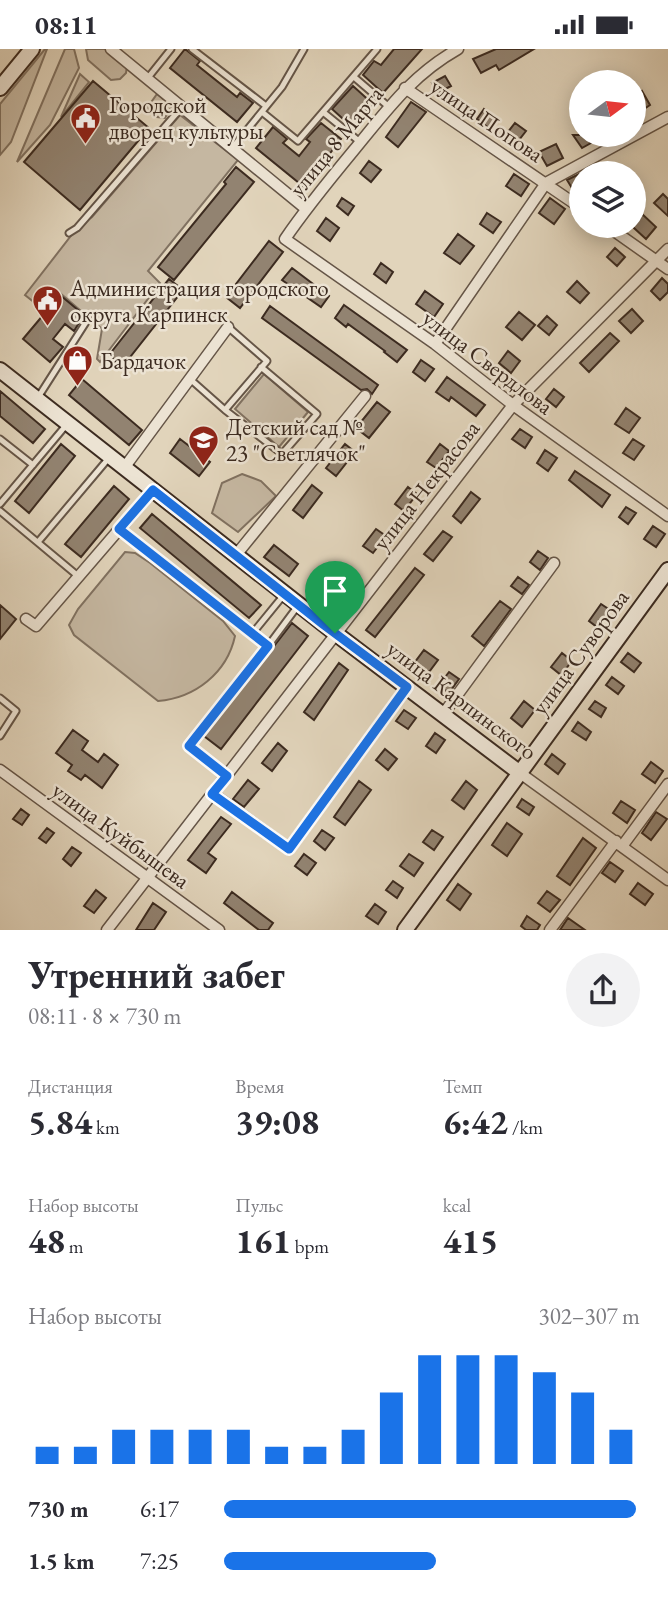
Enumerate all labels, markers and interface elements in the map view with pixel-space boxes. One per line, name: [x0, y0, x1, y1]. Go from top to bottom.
text: 08:11: [35, 8, 97, 42]
north arrow: [569, 70, 646, 147]
map controls: [569, 70, 646, 238]
street label: улица Попова: [424, 71, 550, 169]
street label: улица 8 Марта: [282, 79, 390, 202]
place label: Городской дворец культуры: [109, 90, 263, 146]
public building icon: Городской дворец культуры: [69, 101, 103, 145]
button: layers: [569, 161, 646, 238]
place label: Администрация городского округа Карпинск: [69, 273, 329, 329]
public building icon: Администрация городского округа Карпинск: [30, 284, 64, 328]
street label: улица Свердлова: [416, 303, 560, 422]
shop icon: Бардачок: [60, 344, 94, 388]
place label: Бардачок: [100, 346, 186, 376]
place label: Детский сад № 23 "Светлячок": [226, 412, 366, 468]
street label: улица Некрасова: [366, 413, 487, 556]
school or university icon: Детский сад № 23 "Светлячок": [186, 423, 220, 467]
pin: [305, 561, 365, 633]
icon: arrive: [316, 572, 354, 610]
street label: улица Суворова: [524, 583, 636, 721]
street label: улица Карпинского: [381, 634, 543, 766]
street label: улица Куйбышева: [46, 775, 197, 896]
text: Утренний забег: [28, 950, 285, 999]
button: share: [566, 953, 640, 1027]
text: 08:11 · 8 × 730 m: [28, 1001, 181, 1031]
text: Дистанция: [28, 1074, 113, 1099]
text: Время: [235, 1074, 284, 1099]
text: Темп: [443, 1074, 482, 1099]
text: 5.84: [28, 1099, 92, 1144]
text: 39:08: [235, 1099, 319, 1144]
text: 6:42: [443, 1099, 508, 1144]
text: km: [92, 1115, 120, 1140]
text: /km: [508, 1115, 543, 1140]
text: Набор высоты: [28, 1193, 139, 1218]
text: Пульс: [235, 1193, 283, 1218]
text: kcal: [443, 1193, 471, 1218]
text: 48: [28, 1218, 65, 1263]
text: 161: [235, 1218, 291, 1263]
text: 415: [443, 1218, 498, 1263]
text: m: [65, 1234, 84, 1259]
text: bpm: [291, 1234, 329, 1259]
text: Набор высоты: [28, 1301, 162, 1331]
text: 302–307 m: [539, 1301, 640, 1331]
text: 730 m: [28, 1494, 89, 1524]
text: 6:17: [140, 1494, 179, 1524]
text: 1.5 km: [28, 1546, 95, 1576]
text: 7:25: [140, 1546, 179, 1576]

